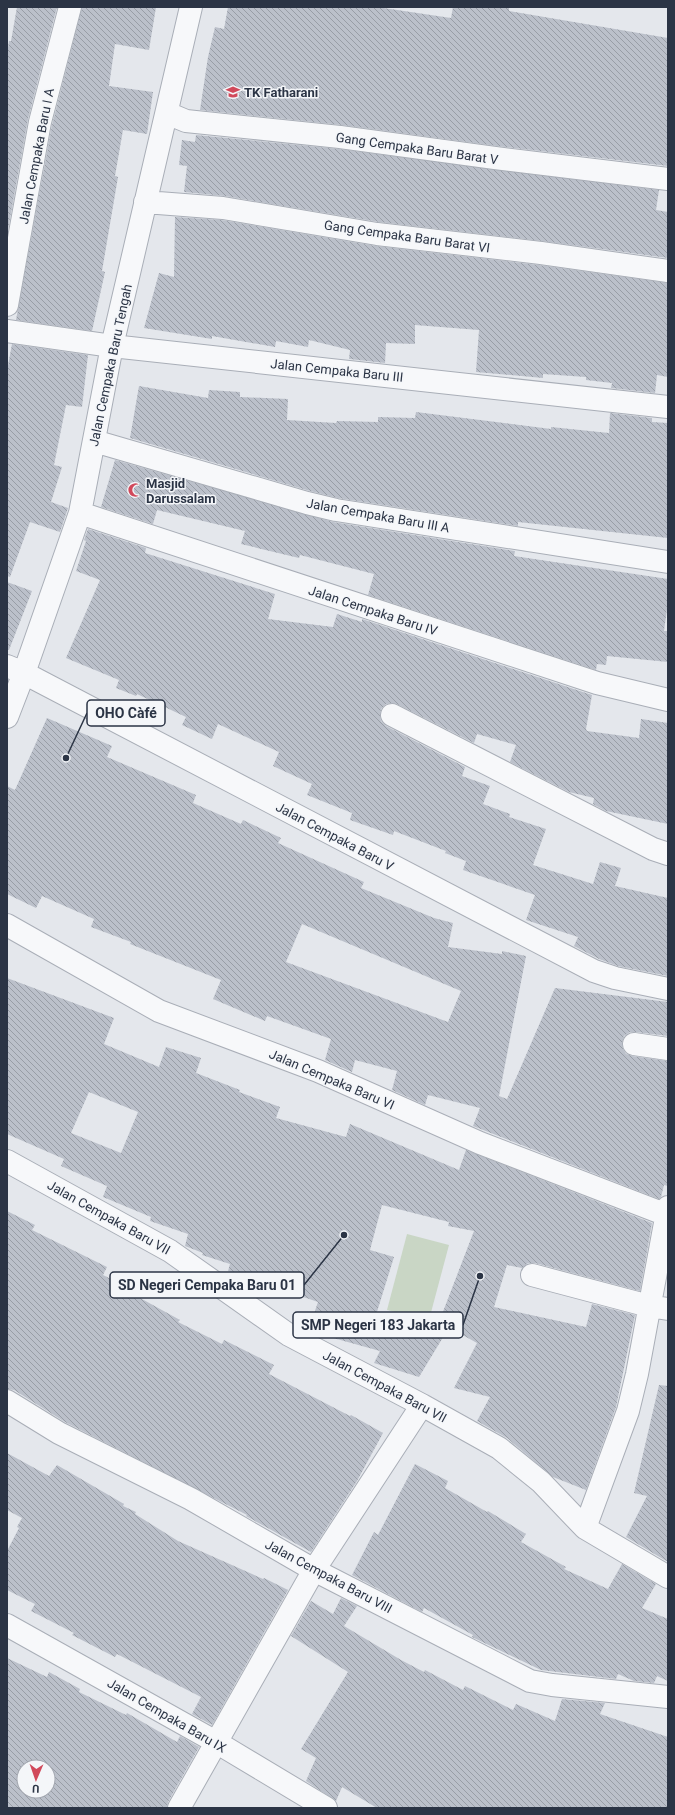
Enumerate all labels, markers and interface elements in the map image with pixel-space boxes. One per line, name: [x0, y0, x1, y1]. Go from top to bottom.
school or university icon: TK Fatharani: [225, 84, 241, 100]
place label: TK Fatharani: [244, 85, 318, 100]
street label: Jalan Cempaka Baru I A: [16, 86, 57, 225]
street label: Gang Cempaka Baru Barat V: [335, 130, 500, 167]
street label: Gang Cempaka Baru Barat VI: [323, 217, 491, 256]
street label: Jalan Cempaka Baru Tengah: [86, 283, 135, 448]
street label: Jalan Cempaka Baru III: [270, 356, 404, 385]
place label: Masjid Darussalam: [146, 476, 215, 506]
mosque icon: Masjid Darussalam: [127, 482, 143, 498]
street label: Jalan Cempaka Baru III A: [305, 496, 451, 536]
street label: Jalan Cempaka Baru IV: [306, 583, 440, 639]
callout: OHO Càfé: [87, 700, 165, 726]
text: OHO Càfé: [95, 705, 157, 721]
street label: Jalan Cempaka Baru V: [273, 799, 397, 874]
street label: Jalan Cempaka Baru VI: [267, 1046, 397, 1113]
street label: Jalan Cempaka Baru VII: [45, 1177, 173, 1258]
callout: SD Negeri Cempaka Baru 01: [110, 1272, 304, 1298]
text: SD Negeri Cempaka Baru 01: [118, 1277, 296, 1293]
callout: SMP Negeri 183 Jakarta: [293, 1312, 463, 1338]
text: SMP Negeri 183 Jakarta: [301, 1317, 456, 1333]
street label: Jalan Cempaka Baru VII: [320, 1347, 449, 1426]
street label: Jalan Cempaka Baru VIII: [263, 1537, 395, 1616]
street label: Jalan Cempaka Baru IX: [105, 1675, 229, 1756]
north arrow: [16, 1759, 56, 1799]
text: U: [32, 1782, 40, 1795]

